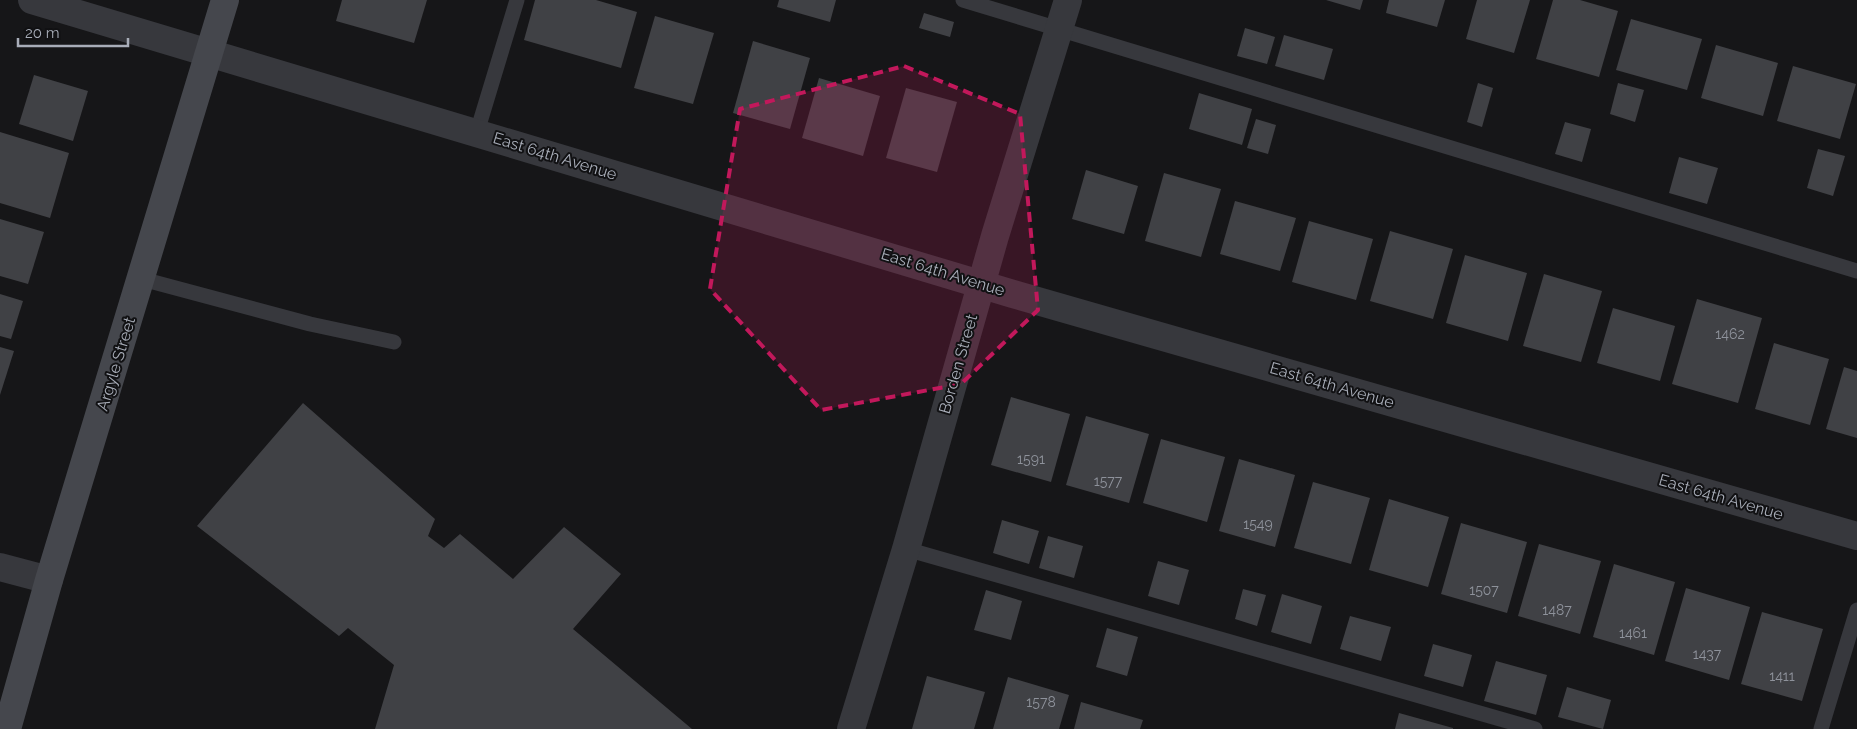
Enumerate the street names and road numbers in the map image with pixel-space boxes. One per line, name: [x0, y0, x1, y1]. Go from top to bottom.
street label: East 64th Avenue: [491, 128, 619, 184]
street label: East 64th Avenue: [879, 244, 1007, 300]
street label: Borden Street: [935, 311, 981, 416]
street label: Argyle Street: [93, 314, 139, 413]
street label: East 64th Avenue: [1268, 358, 1396, 412]
street label: East 64th Avenue: [1657, 470, 1785, 524]

